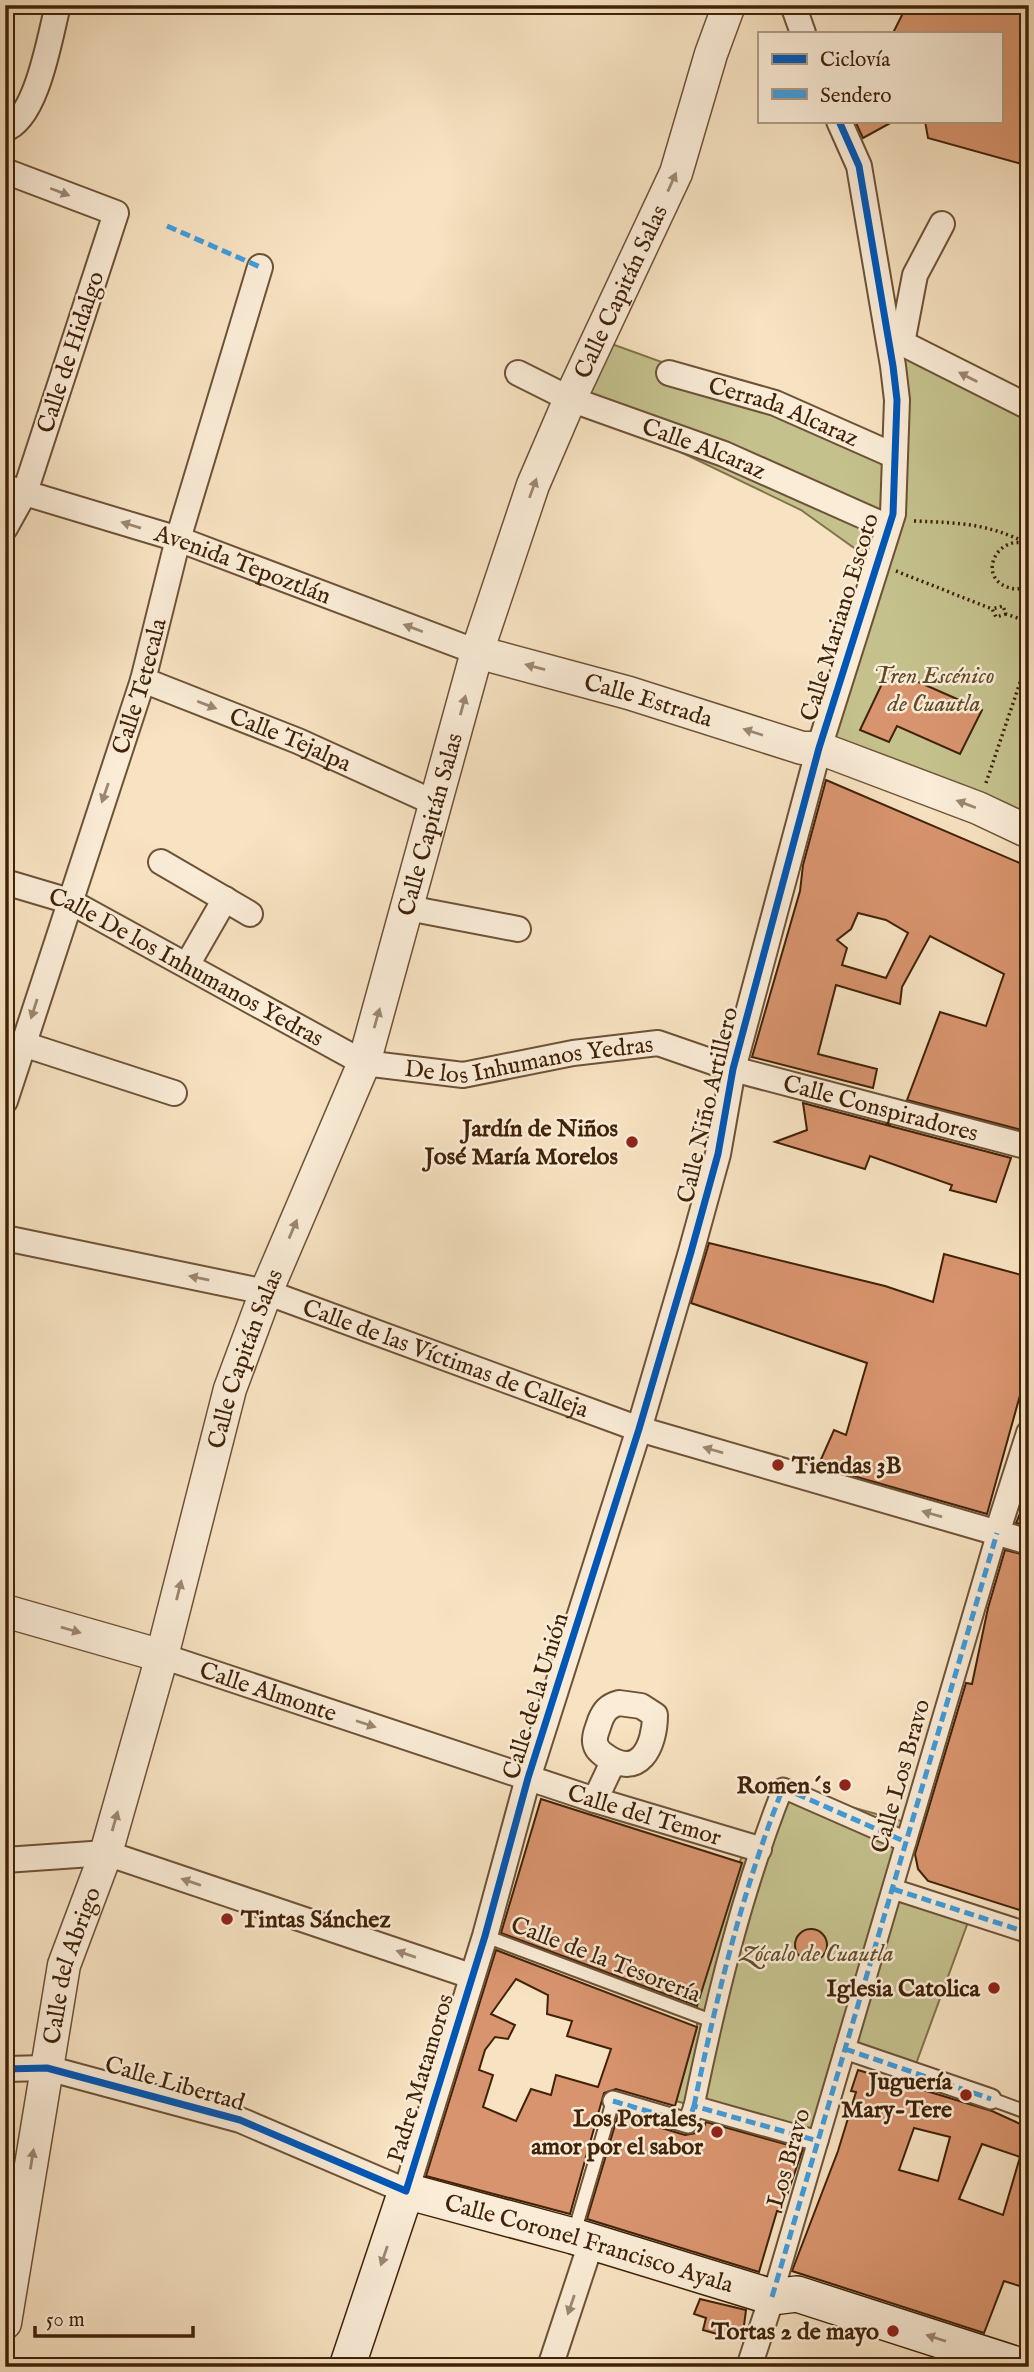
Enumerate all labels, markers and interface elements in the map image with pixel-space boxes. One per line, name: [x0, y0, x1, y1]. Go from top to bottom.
legend: [758, 32, 1002, 122]
text: Ciclovía: [820, 47, 891, 74]
text: Sendero: [820, 83, 891, 110]
one-way arrow: [666, 172, 678, 192]
one-way arrow: [50, 187, 71, 198]
street label: Calle Capitán Salas: [568, 200, 676, 384]
street label: Calle de Hidalgo: [31, 268, 112, 437]
street label: Cerrada Alcaraz: [705, 371, 863, 455]
one-way arrow: [958, 371, 978, 382]
street label: Calle Alcaraz: [637, 412, 770, 488]
one-way arrow: [527, 477, 538, 498]
street label: Calle Mariano Escoto: [794, 510, 887, 725]
street label: Avenida Tepoztlán: [149, 518, 335, 612]
one-way arrow: [120, 519, 141, 529]
street label: Calle Tetecala: [106, 615, 175, 759]
one-way arrow: [403, 622, 424, 633]
one-way arrow: [524, 661, 546, 672]
park label: Tren Escénico de Cuautla: [874, 661, 994, 720]
street label: Calle Estrada: [580, 668, 717, 736]
one-way arrow: [458, 693, 469, 715]
one-way arrow: [196, 700, 217, 711]
street label: Calle Tejalpa: [225, 702, 356, 780]
one-way arrow: [743, 726, 764, 737]
street label: Calle Capitán Salas: [391, 730, 471, 920]
one-way arrow: [99, 783, 110, 804]
one-way arrow: [956, 798, 977, 809]
street label: Calle De los Inhumanos Yedras: [45, 882, 329, 1055]
one-way arrow: [29, 999, 39, 1020]
street label: Calle Niño Artillero: [671, 1004, 746, 1206]
one-way arrow: [372, 1007, 383, 1029]
street label: De los Inhumanos Yedras: [403, 1030, 655, 1092]
street label: Calle Conspiradores: [779, 1069, 981, 1150]
place label: Jardín de Niños José María Morelos: [422, 1114, 619, 1173]
marker: Jardín de Niños José María Morelos: [624, 1134, 640, 1150]
one-way arrow: [288, 1219, 299, 1240]
street label: Calle Capitán Salas: [201, 1264, 291, 1452]
one-way arrow: [188, 1273, 210, 1284]
street label: Calle de las Víctimas de Calleja: [298, 1293, 593, 1426]
one-way arrow: [702, 1445, 723, 1455]
place label: Tiendas 3B: [791, 1451, 901, 1482]
marker: Tiendas 3B: [770, 1457, 786, 1473]
one-way arrow: [920, 1508, 942, 1519]
one-way arrow: [174, 1579, 185, 1601]
street label: Calle de la Unión: [496, 1609, 577, 1783]
one-way arrow: [60, 1625, 82, 1636]
street label: Calle Almonte: [195, 1656, 341, 1730]
street label: Calle Los Bravo: [865, 1696, 938, 1857]
one-way arrow: [356, 1719, 377, 1730]
place label: Romen´s: [737, 1771, 832, 1802]
marker: Romen´s: [837, 1777, 853, 1793]
street label: Calle del Temor: [563, 1778, 725, 1854]
one-way arrow: [110, 1809, 121, 1831]
one-way arrow: [180, 1876, 201, 1887]
street label: Calle del Abrigo: [37, 1883, 109, 2047]
place label: Tintas Sánchez: [240, 1905, 390, 1936]
street label: Calle de la Tesorería: [506, 1910, 706, 2011]
marker: Tintas Sánchez: [219, 1911, 235, 1927]
park label: Zócalo de Cuautla: [738, 1939, 894, 1970]
one-way arrow: [396, 1948, 417, 1959]
place label: Iglesia Catolica: [827, 1974, 981, 2005]
marker: Iglesia Catolica: [986, 1980, 1002, 1996]
street label: Padre Matamoros: [381, 1990, 462, 2167]
street label: Calle Libertad: [101, 2050, 248, 2119]
place label: Juguería Mary-Tere: [841, 2067, 953, 2126]
marker: Juguería Mary-Tere: [958, 2087, 974, 2103]
place label: Los Portales, amor por el sabor: [531, 2104, 704, 2163]
street label: Los Bravo: [760, 2105, 818, 2212]
marker: Los Portales, amor por el sabor: [709, 2124, 725, 2140]
one-way arrow: [27, 2148, 38, 2170]
street label: Calle Coronel Francisco Ayala: [441, 2188, 737, 2301]
one-way arrow: [378, 2246, 389, 2267]
scale bar: [35, 2295, 192, 2339]
one-way arrow: [565, 2295, 576, 2316]
text: 50 m: [46, 2307, 85, 2334]
place label: Tortas 2 de mayo: [710, 2317, 879, 2348]
marker: Tortas 2 de mayo: [885, 2323, 901, 2339]
one-way arrow: [925, 2333, 946, 2343]

